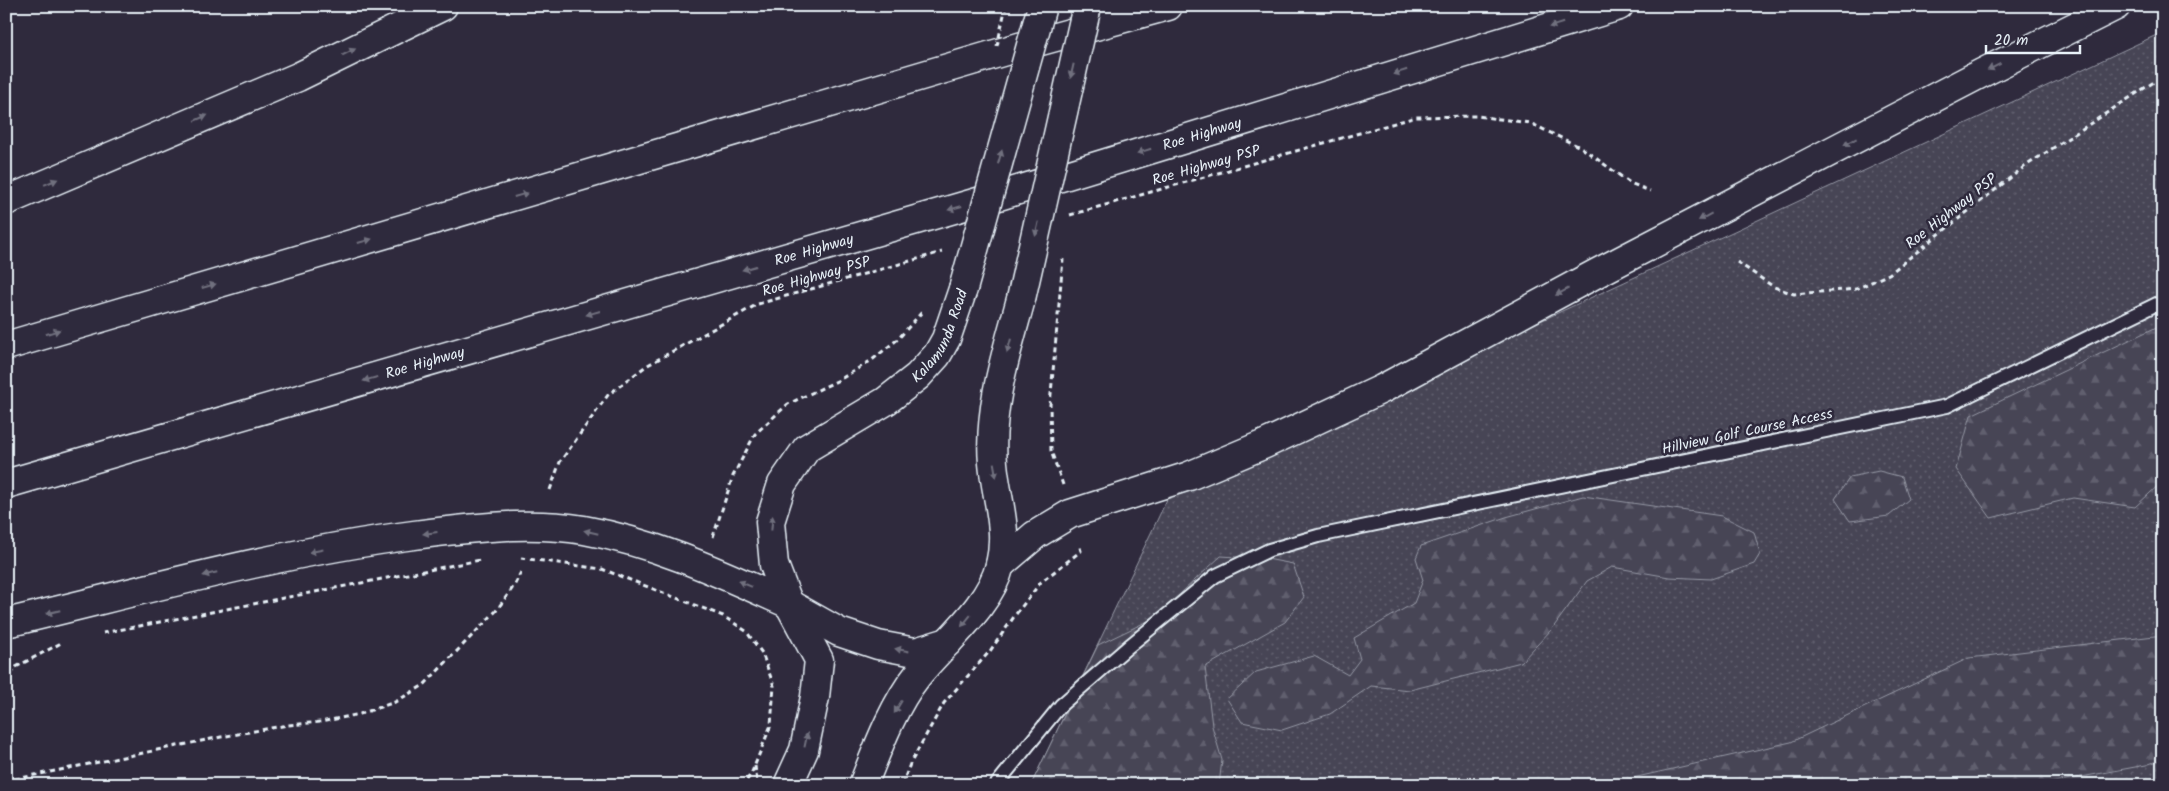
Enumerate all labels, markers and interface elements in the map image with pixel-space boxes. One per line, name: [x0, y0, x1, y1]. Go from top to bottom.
one-way arrow: [1548, 22, 1563, 30]
scale bar: [1986, 22, 2080, 54]
text: 20 m: [1994, 29, 2028, 53]
one-way arrow: [342, 48, 356, 56]
one-way arrow: [1068, 63, 1076, 79]
one-way arrow: [1987, 63, 2001, 71]
one-way arrow: [1392, 69, 1407, 77]
street label: Roe Highway: [1160, 111, 1245, 158]
one-way arrow: [194, 114, 208, 122]
one-way arrow: [1842, 138, 1857, 146]
street label: Roe Highway PSP: [1149, 139, 1264, 193]
one-way arrow: [1137, 147, 1152, 155]
one-way arrow: [996, 150, 1004, 165]
street label: Roe Highway PSP: [1900, 167, 2004, 256]
one-way arrow: [44, 178, 58, 186]
one-way arrow: [514, 191, 529, 199]
one-way arrow: [948, 205, 963, 213]
one-way arrow: [1698, 213, 1713, 221]
one-way arrow: [1033, 222, 1041, 237]
street label: Roe Highway: [772, 227, 857, 273]
one-way arrow: [357, 237, 373, 245]
street label: Roe Highway PSP: [759, 250, 874, 304]
one-way arrow: [741, 264, 756, 272]
one-way arrow: [201, 282, 216, 290]
street label: Kalamunda Road: [907, 286, 975, 390]
one-way arrow: [1554, 288, 1569, 296]
one-way arrow: [585, 310, 600, 318]
one-way arrow: [46, 327, 61, 335]
one-way arrow: [1004, 339, 1012, 354]
street label: Roe Highway: [383, 340, 468, 386]
one-way arrow: [362, 375, 377, 383]
street label: Hillview Golf Course Access: [1660, 402, 1835, 462]
one-way arrow: [991, 462, 999, 478]
one-way arrow: [768, 515, 776, 531]
one-way arrow: [584, 528, 599, 536]
one-way arrow: [421, 529, 437, 537]
one-way arrow: [308, 547, 323, 555]
one-way arrow: [203, 570, 218, 578]
one-way arrow: [738, 580, 752, 588]
one-way arrow: [45, 608, 60, 616]
one-way arrow: [960, 614, 971, 627]
one-way arrow: [895, 646, 910, 654]
one-way arrow: [893, 701, 902, 714]
one-way arrow: [802, 732, 810, 747]

